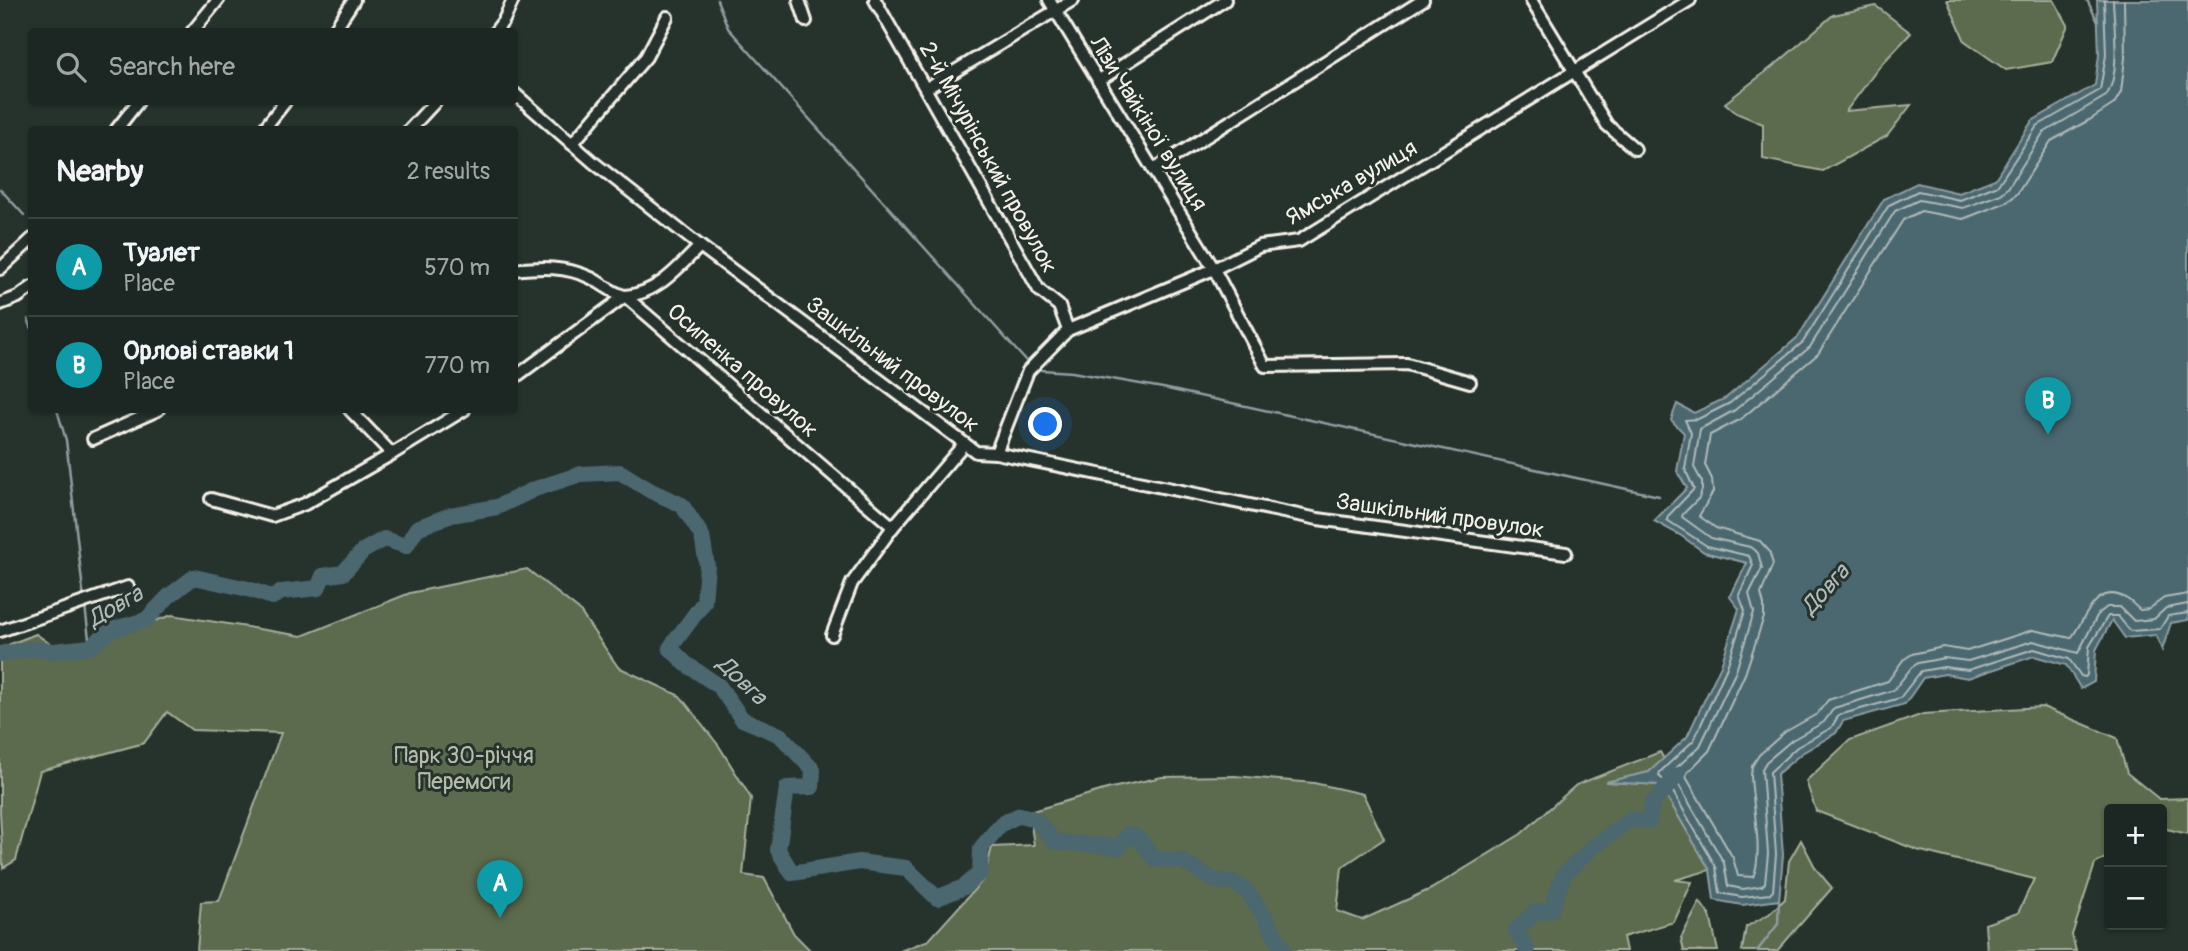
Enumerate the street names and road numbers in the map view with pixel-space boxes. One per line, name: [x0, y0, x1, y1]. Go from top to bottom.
street label: Лізи Чайкіної вулиця: [1082, 29, 1214, 216]
street label: 2-й Мічурінський провулок: [913, 37, 1064, 278]
street label: Ямська вулиця: [1280, 133, 1422, 232]
street label: Зашкільний провулок: [800, 290, 985, 439]
street label: Осипенка провулок: [661, 297, 824, 444]
street label: Зашкільний провулок: [1334, 487, 1546, 544]

